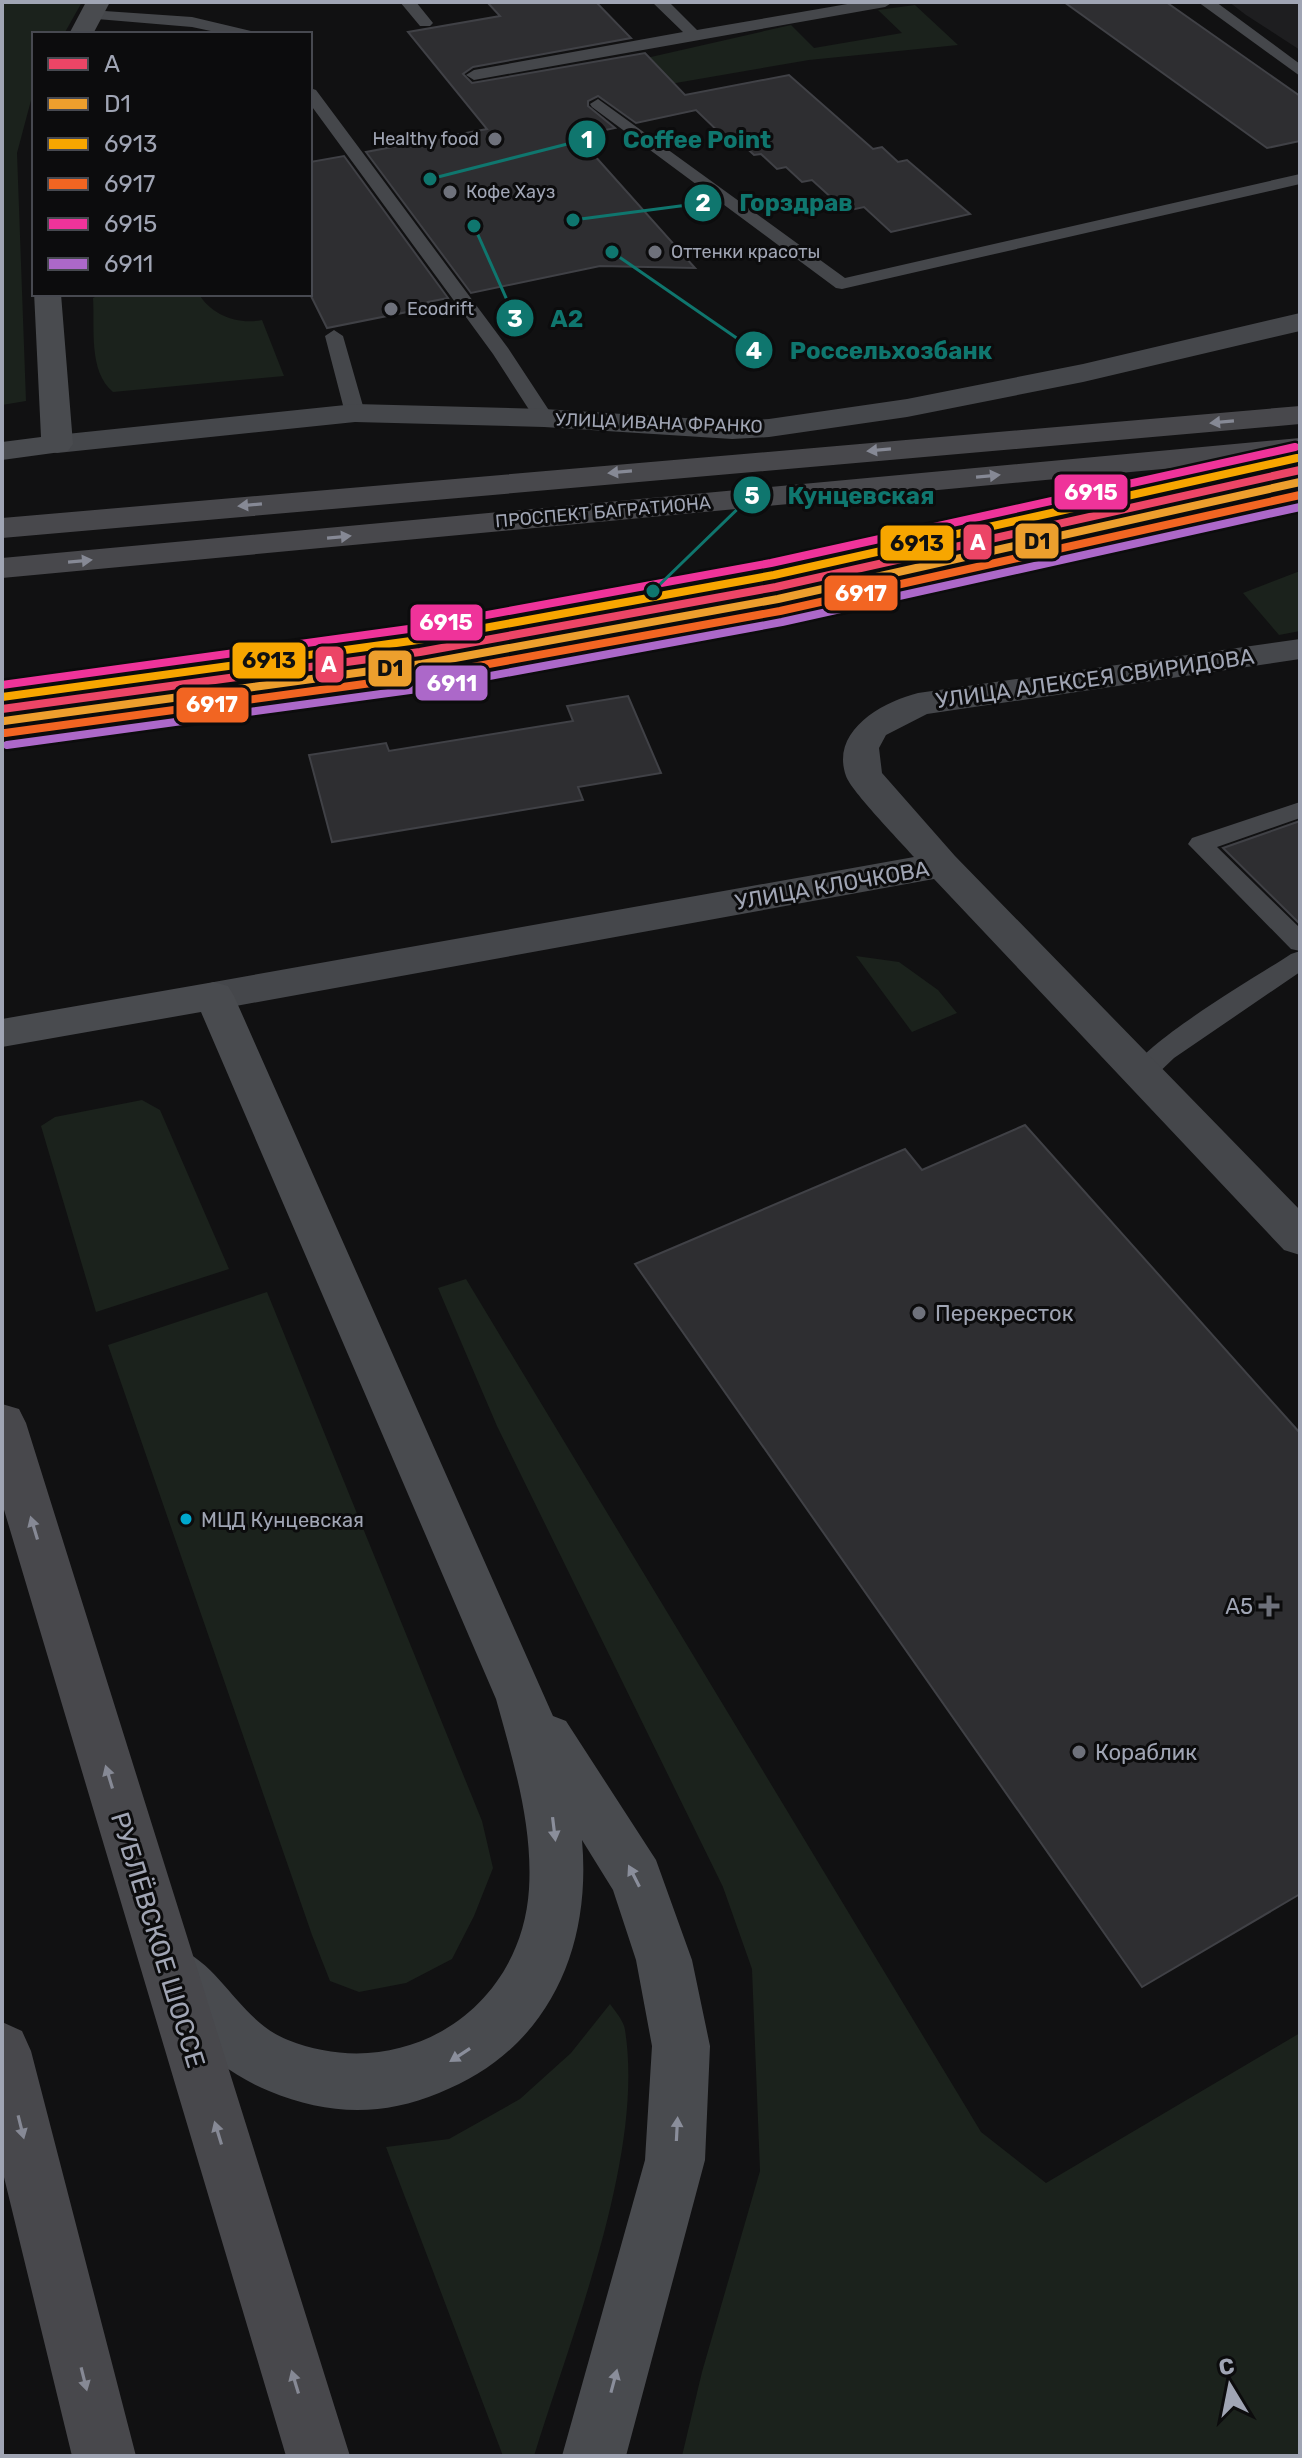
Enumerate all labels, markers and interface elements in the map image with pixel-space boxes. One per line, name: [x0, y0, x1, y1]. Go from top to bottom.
legend: [32, 32, 312, 296]
text: A: [104, 50, 120, 78]
text: D1: [104, 90, 131, 118]
callout: Coffee Point: [567, 115, 787, 163]
text: 1: [581, 126, 593, 154]
text: Coffee Point: [623, 126, 771, 154]
place label: Healthy food: [372, 128, 479, 150]
text: 6913: [104, 130, 157, 158]
marker: Healthy food: [486, 130, 504, 148]
text: 6917: [104, 170, 155, 198]
callout: Горздрав: [683, 179, 869, 227]
place label: Кофе Хауз: [466, 181, 555, 203]
marker: Кофе Хауз: [441, 183, 459, 201]
text: 2: [695, 189, 711, 217]
text: Горздрав: [739, 189, 853, 217]
text: 6915: [104, 210, 157, 238]
place label: Оттенки красоты: [671, 241, 820, 263]
marker: Оттенки красоты: [646, 243, 664, 261]
text: 6911: [104, 250, 153, 278]
callout: А2: [495, 294, 600, 342]
place label: Ecodrift: [407, 298, 474, 320]
marker: Ecodrift: [382, 300, 400, 318]
text: 3: [507, 305, 523, 333]
text: А2: [551, 305, 583, 333]
callout: Россельхозбанк: [734, 326, 1009, 374]
text: 4: [746, 337, 762, 365]
text: Россельхозбанк: [790, 337, 993, 365]
street label: УЛИЦА ИВАНА ФРАНКО: [555, 408, 763, 438]
one-way arrow: [1209, 415, 1234, 428]
one-way arrow: [867, 444, 892, 457]
one-way arrow: [607, 466, 632, 479]
one-way arrow: [976, 470, 1001, 483]
callout: Кунцевская: [732, 471, 951, 519]
line badge: 6915: [1053, 473, 1129, 511]
text: 6915: [1064, 479, 1118, 506]
text: 5: [744, 482, 760, 510]
text: Кунцевская: [788, 482, 935, 510]
street label: ПРОСПЕКТ БАГРАТИОНА: [494, 492, 712, 532]
one-way arrow: [237, 499, 262, 512]
line badge: D1: [1014, 522, 1060, 560]
line badge: A: [962, 523, 993, 561]
line badge: 6913: [879, 524, 955, 562]
text: D1: [1024, 528, 1050, 555]
text: A: [970, 529, 986, 556]
one-way arrow: [326, 530, 351, 543]
text: 6913: [890, 530, 944, 557]
one-way arrow: [68, 554, 93, 567]
line badge: 6917: [823, 574, 899, 612]
text: 6917: [835, 580, 887, 607]
line badge: 6915: [409, 603, 484, 642]
text: 6915: [419, 609, 473, 636]
line badge: 6913: [231, 641, 307, 680]
street label: УЛИЦА АЛЕКСЕЯ СВИРИДОВА: [934, 643, 1256, 714]
line badge: A: [314, 645, 345, 684]
text: 6913: [242, 647, 296, 674]
line badge: D1: [367, 649, 413, 688]
text: A: [321, 651, 337, 678]
text: D1: [377, 655, 403, 682]
line badge: 6911: [414, 664, 489, 702]
text: 6911: [427, 670, 477, 697]
line badge: 6917: [175, 686, 250, 724]
text: 6917: [186, 691, 238, 718]
street label: УЛИЦА КЛОЧКОВА: [733, 855, 932, 916]
place label: Перекресток: [935, 1300, 1074, 1327]
marker: Перекресток: [910, 1304, 928, 1322]
place label: МЦД Кунцевская: [201, 1508, 364, 1532]
marker: МЦД Кунцевская: [178, 1511, 194, 1527]
one-way arrow: [27, 1516, 40, 1540]
place label: А5: [1225, 1593, 1253, 1620]
marker: А5: [1260, 1597, 1278, 1615]
place label: Кораблик: [1095, 1739, 1197, 1766]
marker: Кораблик: [1070, 1743, 1088, 1761]
one-way arrow: [102, 1765, 115, 1789]
street label: РУБЛЁВСКОЕ ШОССЕ: [104, 1809, 211, 2072]
one-way arrow: [547, 1817, 560, 1842]
one-way arrow: [627, 1865, 641, 1888]
one-way arrow: [449, 2047, 470, 2062]
one-way arrow: [15, 2114, 28, 2139]
one-way arrow: [671, 2116, 684, 2141]
one-way arrow: [211, 2121, 224, 2145]
north arrow: [1190, 2346, 1270, 2426]
text: С: [1217, 2352, 1237, 2381]
one-way arrow: [79, 2367, 91, 2392]
one-way arrow: [609, 2368, 621, 2393]
one-way arrow: [288, 2369, 301, 2393]

